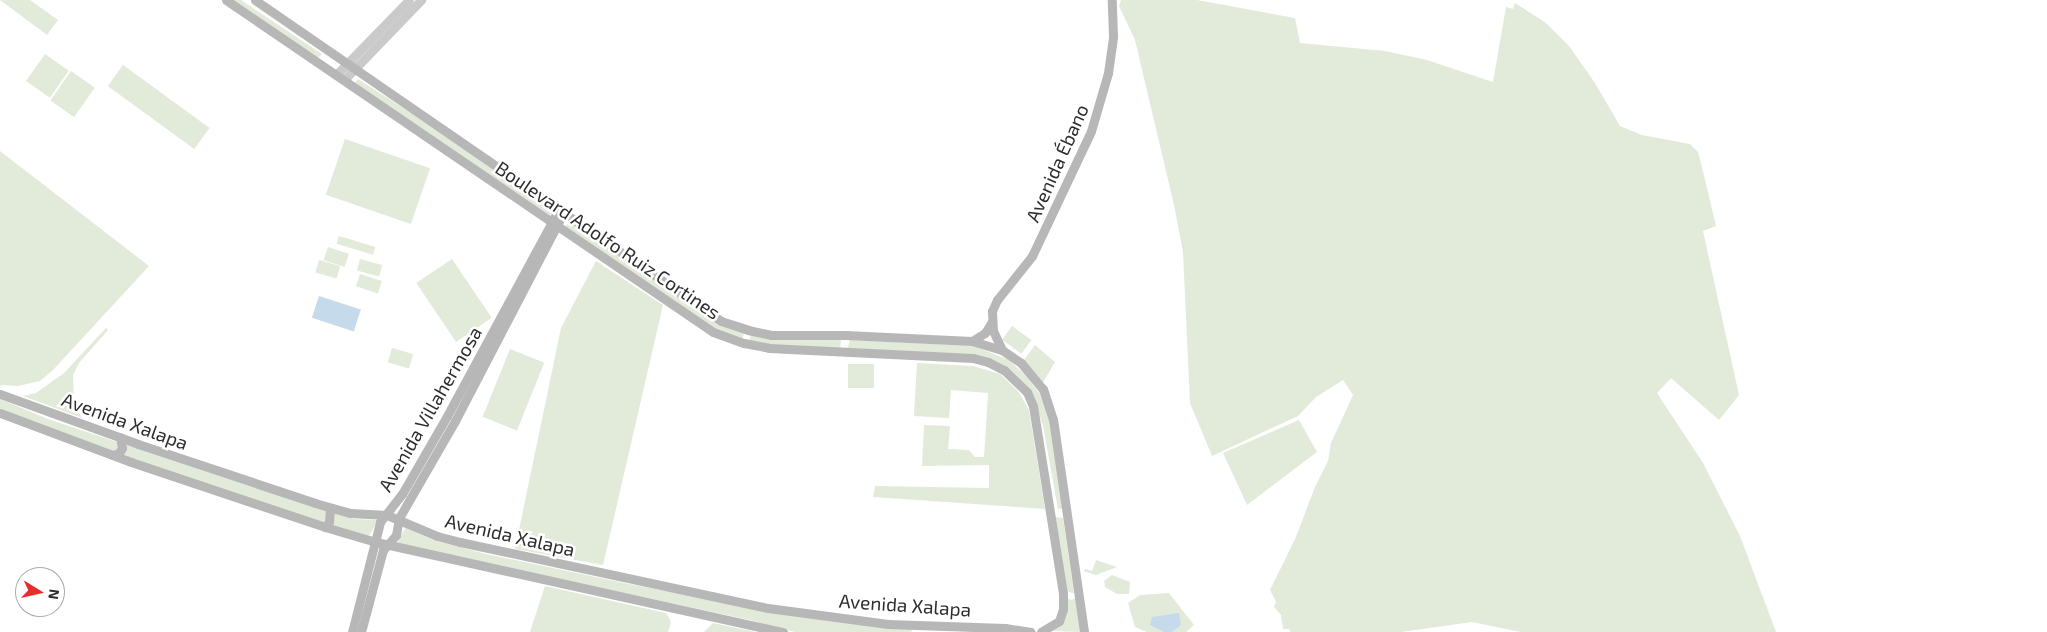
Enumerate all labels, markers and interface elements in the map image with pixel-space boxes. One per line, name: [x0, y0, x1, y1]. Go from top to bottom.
street label: Avenida Ébano: [1021, 101, 1093, 225]
street label: Boulevard Adolfo Ruiz Cortines: [491, 156, 725, 324]
street label: Avenida Villahermosa: [373, 322, 487, 496]
street label: Avenida Xalapa: [59, 388, 191, 454]
street label: Avenida Xalapa: [443, 509, 577, 561]
north arrow: [15, 567, 65, 617]
text: N: [45, 588, 64, 601]
street label: Avenida Xalapa: [838, 589, 972, 621]

